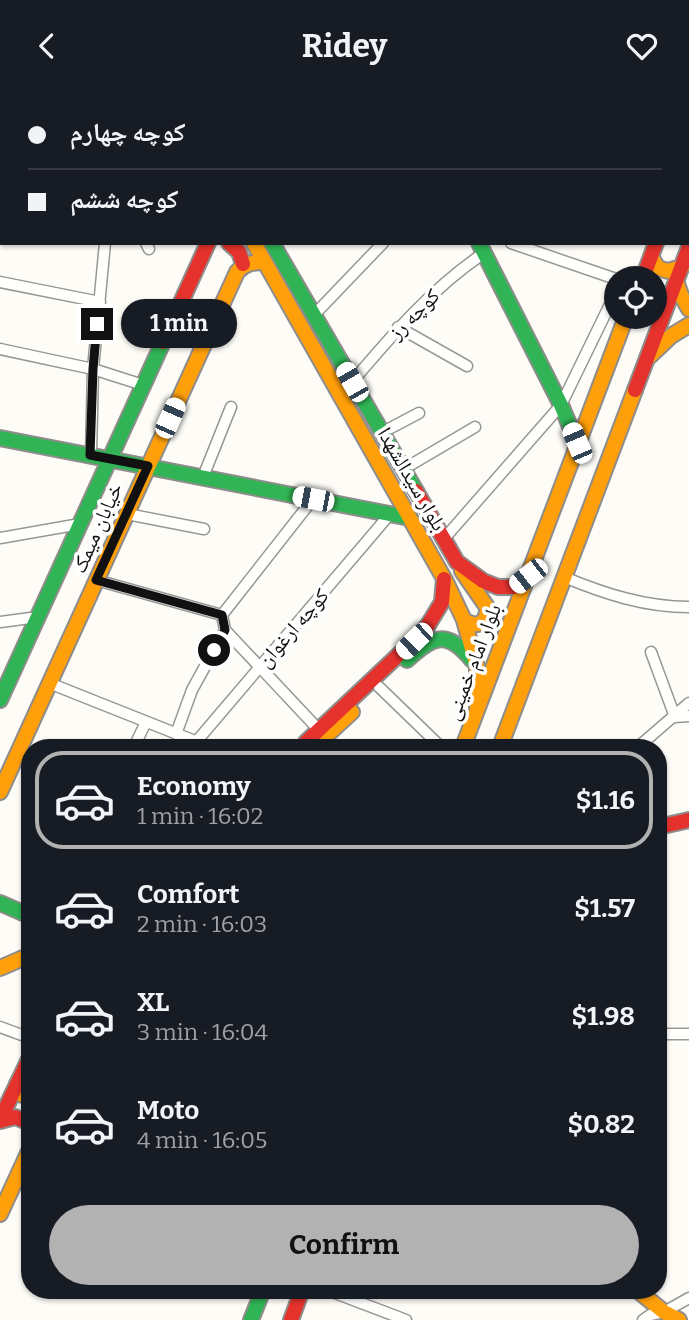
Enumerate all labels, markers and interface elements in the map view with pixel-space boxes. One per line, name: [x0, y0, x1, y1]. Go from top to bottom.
icon: back: [28, 27, 66, 65]
text: Ridey: [302, 27, 387, 65]
icon: heart: [623, 27, 661, 65]
text: کوچه چهارم: [70, 117, 185, 148]
text: کوچه ششم: [70, 184, 179, 215]
map controls: [604, 266, 667, 329]
button: locate: [604, 266, 667, 329]
street label: کوچه رز: [382, 283, 445, 346]
callout: 1 min: [122, 299, 237, 349]
route end: [81, 308, 113, 340]
text: 1 min: [150, 309, 208, 337]
car: [333, 359, 372, 405]
car: [152, 395, 189, 441]
car: [560, 420, 595, 466]
street label: بلوار سیدالشهدا: [372, 422, 452, 536]
street label: خیابان میمک: [66, 479, 128, 577]
car: [291, 485, 336, 513]
car: [505, 555, 552, 597]
street label: کوچه ارغوان: [252, 583, 335, 673]
street label: بلوار امام خمینی: [439, 600, 508, 724]
car: [392, 619, 437, 663]
route start: [198, 634, 230, 666]
icon: car: [53, 769, 116, 832]
text: Economy: [137, 771, 251, 802]
text: $1.16: [576, 785, 635, 816]
text: 1 min · 16:02: [137, 802, 263, 830]
icon: car: [53, 877, 116, 940]
text: Comfort: [137, 879, 240, 910]
text: $1.57: [574, 893, 635, 924]
text: 2 min · 16:03: [137, 910, 267, 938]
icon: car: [53, 985, 116, 1048]
text: XL: [137, 987, 169, 1018]
text: $1.98: [571, 1001, 635, 1032]
text: 3 min · 16:04: [137, 1018, 268, 1046]
icon: car: [53, 1093, 116, 1156]
text: Moto: [137, 1095, 199, 1126]
text: $0.82: [568, 1109, 635, 1140]
text: 4 min · 16:05: [137, 1126, 267, 1154]
button: Confirm: [49, 1205, 639, 1285]

